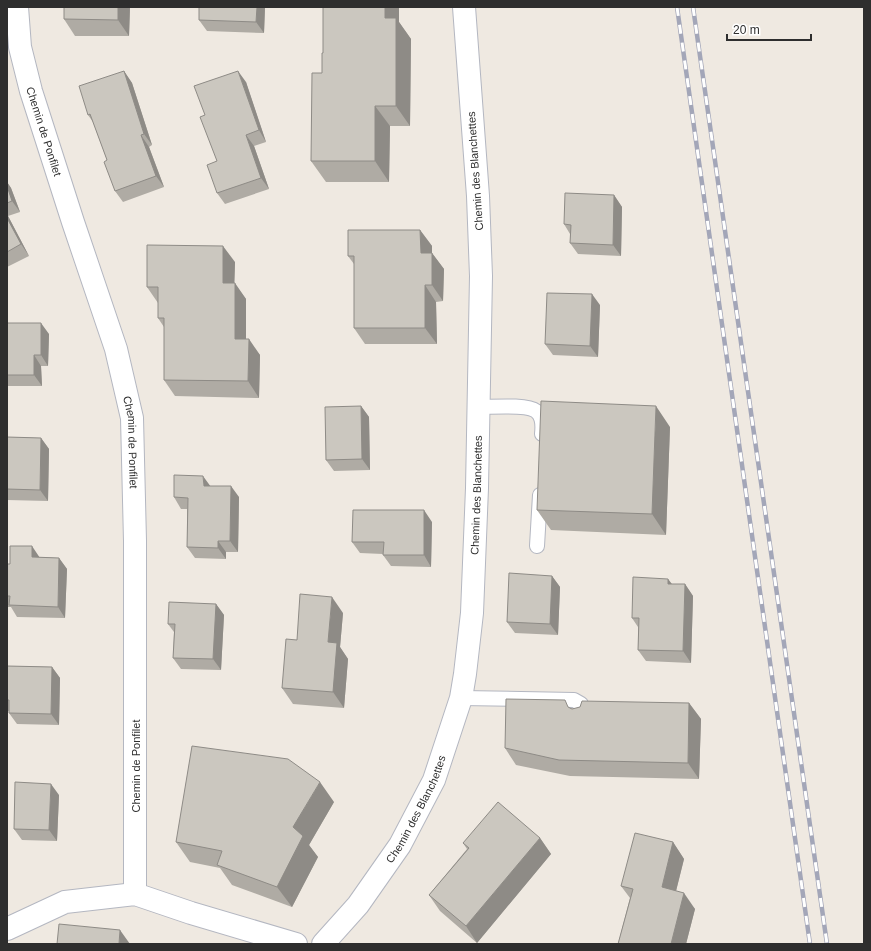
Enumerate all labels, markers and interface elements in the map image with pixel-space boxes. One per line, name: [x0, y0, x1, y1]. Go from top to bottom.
scale bar: [727, 16, 811, 42]
text: 20 m: [733, 23, 760, 37]
street label: Chemin de Ponfilet: [24, 86, 64, 178]
street label: Chemin des Blanchettes: [465, 111, 485, 231]
street label: Chemin de Ponfilet: [121, 395, 140, 489]
street label: Chemin des Blanchettes: [468, 435, 484, 555]
street label: Chemin de Ponfilet: [130, 720, 142, 812]
street label: Chemin des Blanchettes: [383, 753, 448, 865]

